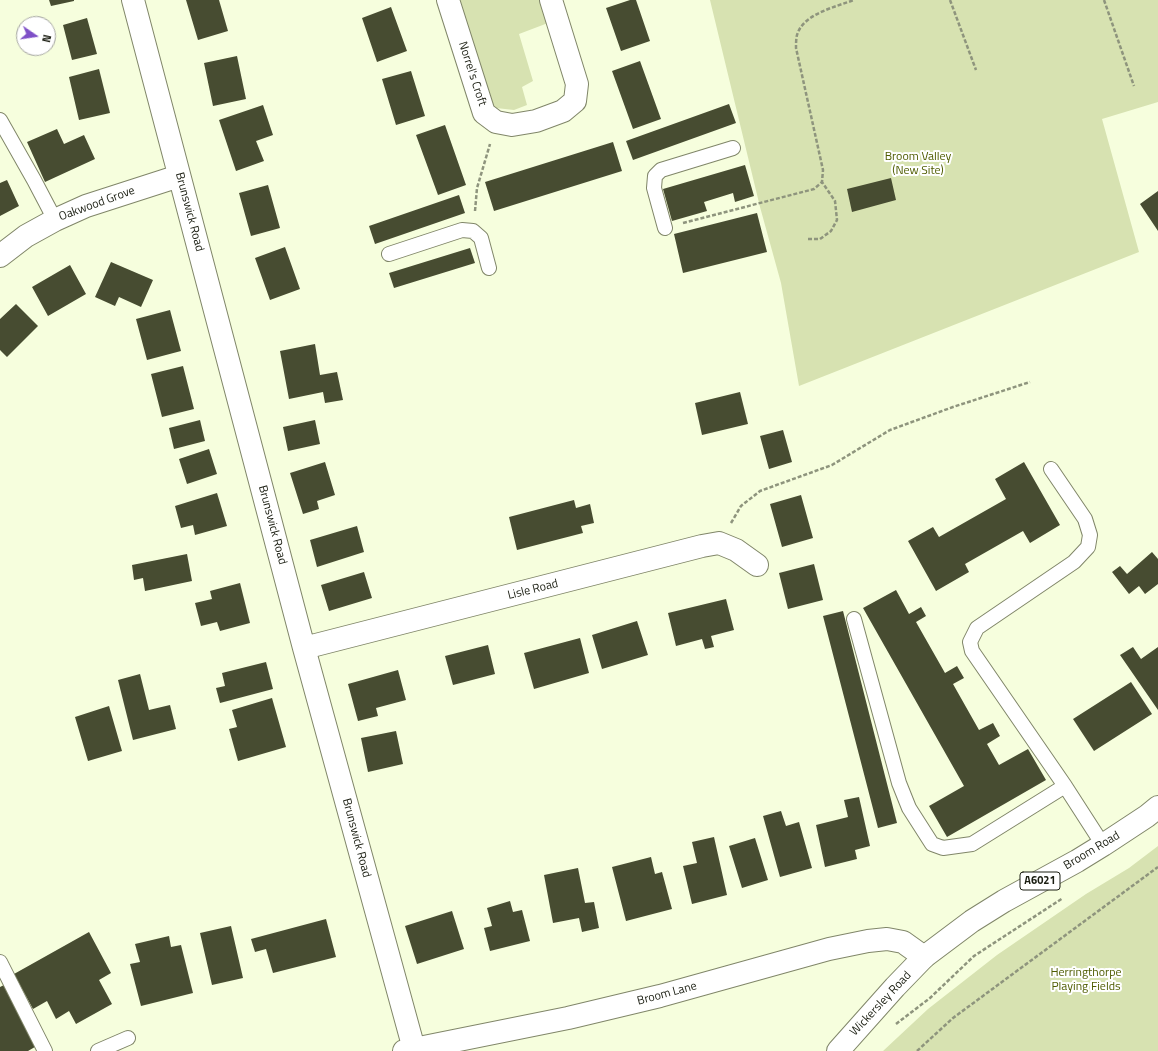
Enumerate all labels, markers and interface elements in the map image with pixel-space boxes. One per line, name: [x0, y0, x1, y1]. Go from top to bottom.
north arrow: [16, 16, 56, 56]
text: N: [38, 33, 55, 44]
street label: Norrel's Croft: [455, 40, 489, 108]
park label: Broom Valley (New Site): [885, 150, 951, 178]
street label: Brunswick Road: [172, 171, 206, 253]
street label: Oakwood Grove: [57, 184, 137, 224]
street label: Brunswick Road: [255, 484, 289, 566]
street label: Lisle Road: [506, 577, 560, 603]
street label: Brunswick Road: [339, 797, 373, 879]
street label: Broom Road: [1061, 829, 1123, 873]
road number: A6021: [1020, 872, 1060, 890]
park label: Herringthorpe Playing Fields: [1050, 966, 1122, 994]
street label: Wickersley Road: [847, 969, 915, 1039]
street label: Broom Lane: [636, 979, 698, 1009]

